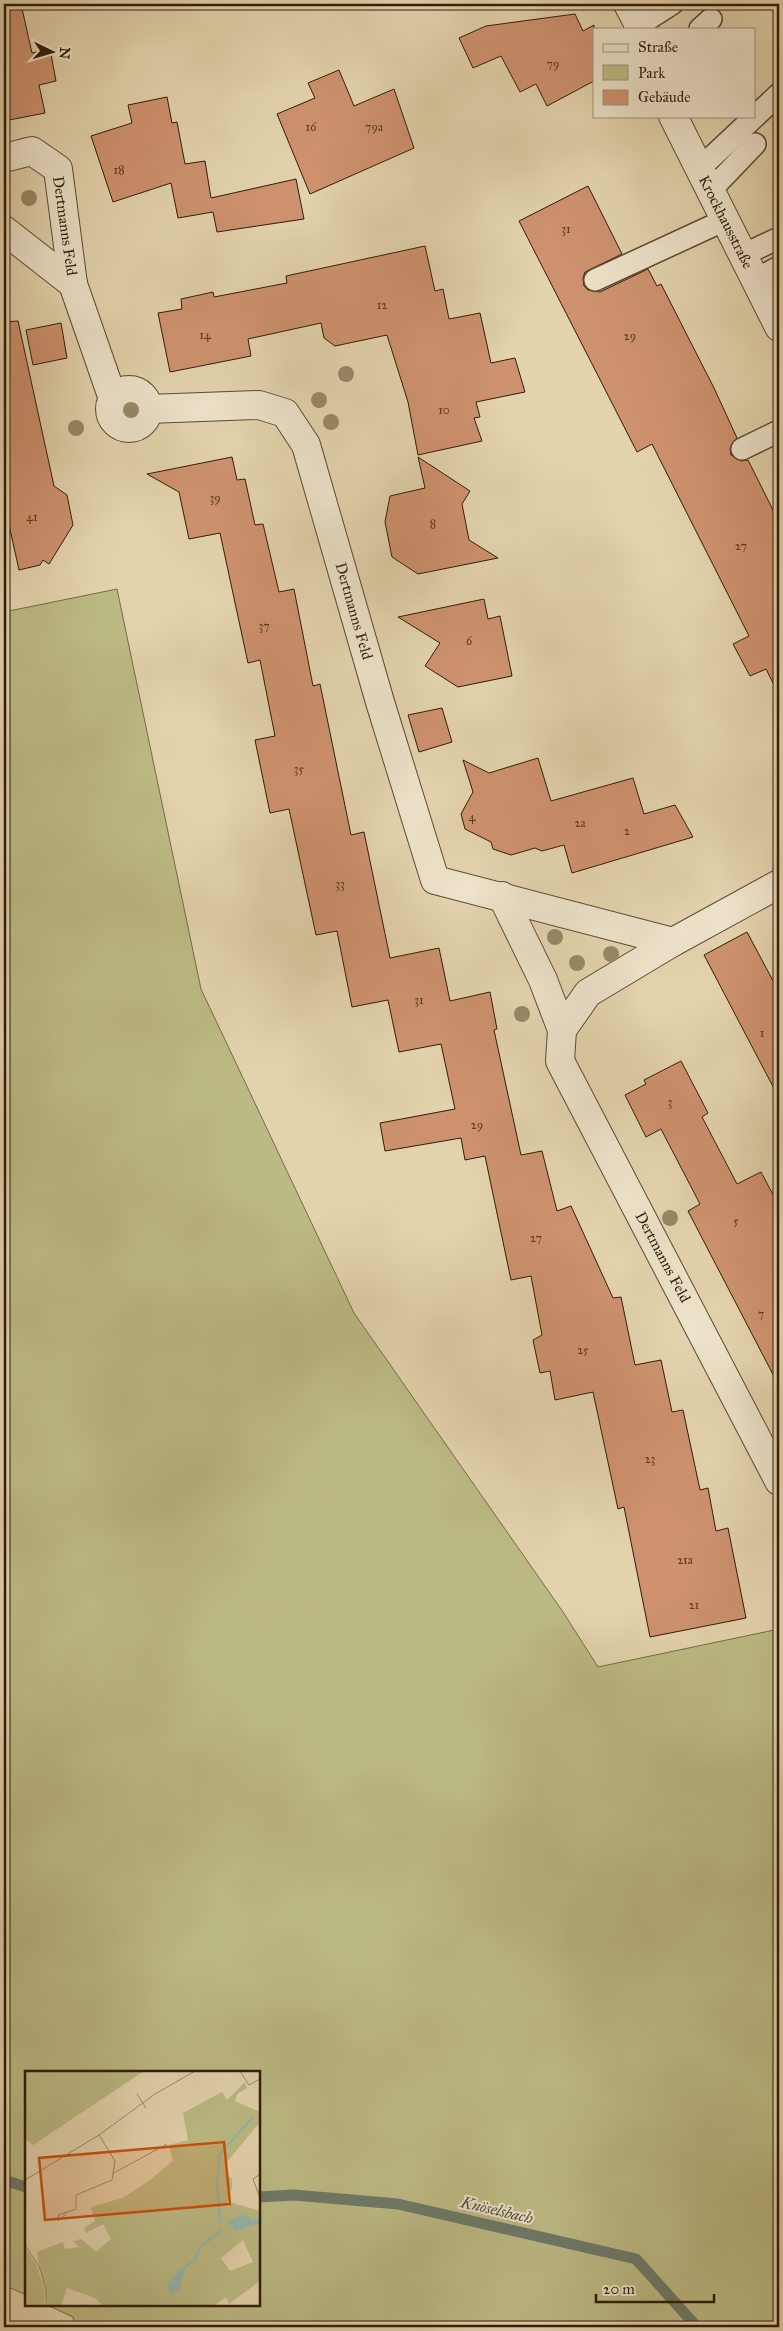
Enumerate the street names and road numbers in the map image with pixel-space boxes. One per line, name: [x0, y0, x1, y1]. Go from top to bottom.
street label: Krockhausstraße: [695, 172, 757, 272]
street label: Dertmanns Feld: [49, 175, 81, 277]
street label: Dertmanns Feld: [332, 560, 377, 662]
street label: Dertmanns Feld: [632, 1209, 695, 1306]

